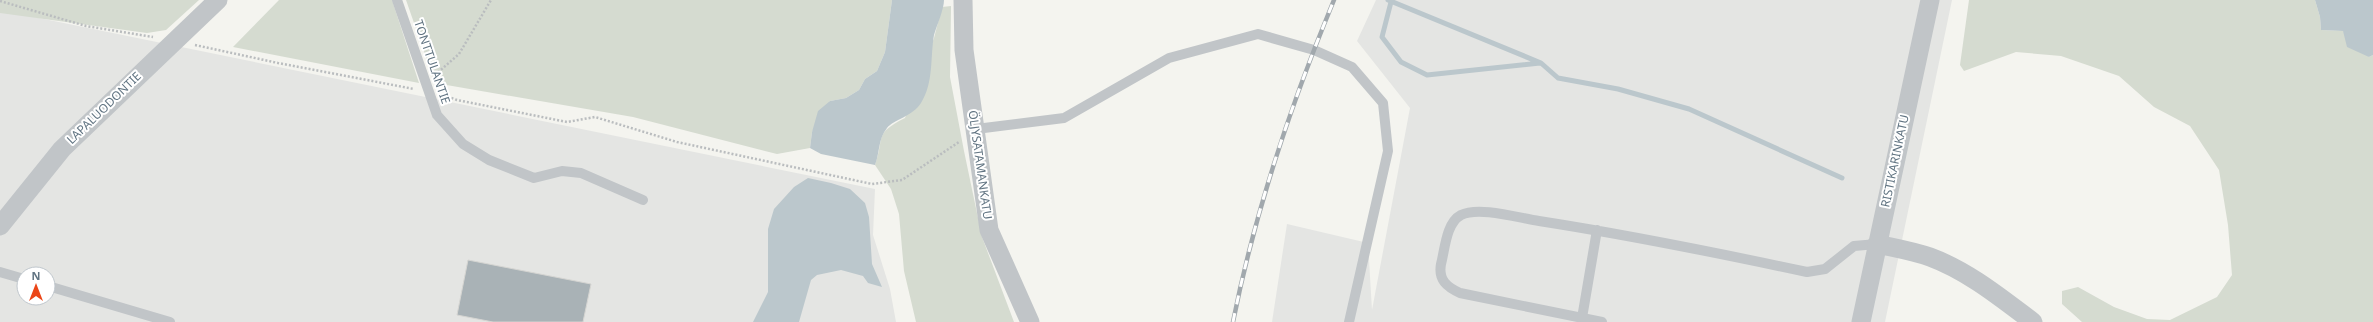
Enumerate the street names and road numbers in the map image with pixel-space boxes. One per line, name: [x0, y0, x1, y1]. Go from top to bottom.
street label: TONTTULANTIE: [410, 18, 455, 106]
street label: LAPALUODONTIE: [63, 68, 145, 148]
street label: ÖLJYSATAMANKATU: [964, 109, 997, 221]
street label: RISTIKARINKATU: [1876, 113, 1913, 209]

